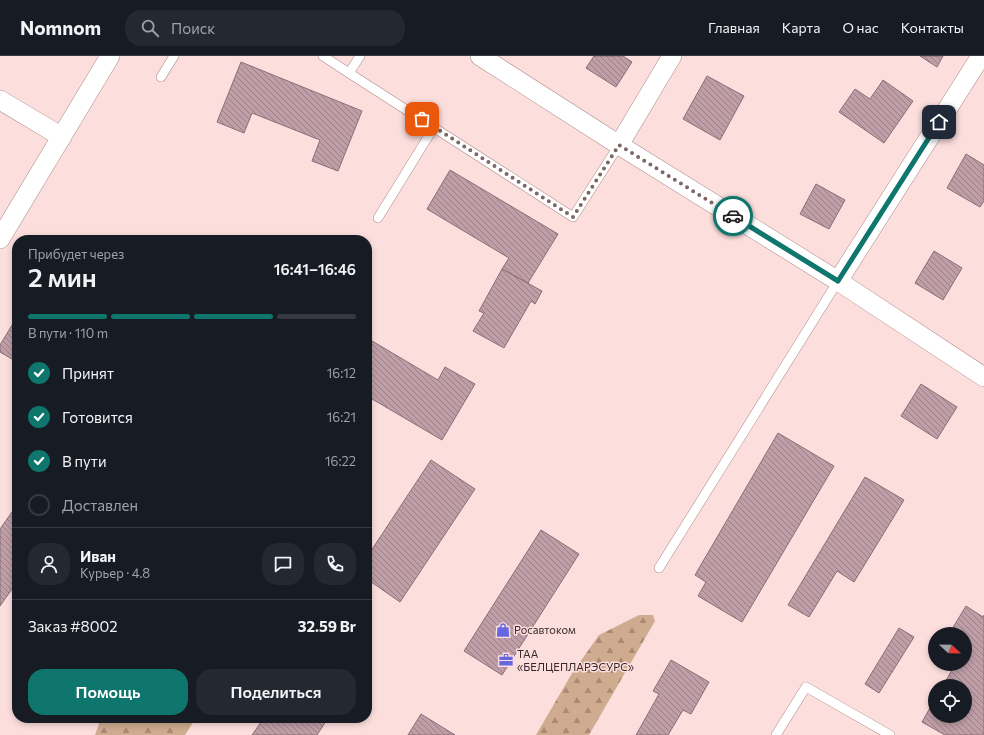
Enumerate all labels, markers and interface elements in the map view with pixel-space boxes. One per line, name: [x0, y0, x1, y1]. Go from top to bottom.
search box: [125, 10, 405, 46]
text: Nomnom: [20, 16, 101, 39]
icon: search: [139, 17, 161, 39]
text: Поиск: [171, 19, 215, 37]
text: Главная: [708, 19, 760, 36]
text: Карта: [782, 19, 820, 36]
text: О нас: [842, 19, 879, 36]
text: Контакты: [901, 19, 964, 36]
pin: [405, 102, 439, 136]
pin: [922, 105, 956, 139]
icon: bag: [411, 108, 433, 130]
icon: home: [928, 111, 950, 133]
courier: [713, 196, 753, 236]
icon: car: [722, 205, 744, 227]
text: Прибудет через: [28, 246, 124, 262]
text: 16:41–16:46: [274, 260, 356, 278]
text: 2 мин: [28, 261, 97, 292]
text: В пути · 110 m: [28, 325, 108, 341]
icon: check: [28, 362, 50, 384]
text: Принят: [62, 364, 114, 382]
text: 16:12: [327, 365, 356, 381]
icon: check: [28, 406, 50, 428]
text: Готовится: [62, 408, 133, 426]
text: 16:21: [327, 409, 356, 425]
icon: check: [28, 450, 50, 472]
text: В пути: [62, 452, 107, 470]
text: 16:22: [325, 453, 356, 469]
text: Доставлен: [62, 496, 138, 514]
button: person: [28, 543, 70, 585]
button: chat: [262, 543, 304, 585]
button: phone: [314, 543, 356, 585]
text: Иван: [80, 547, 116, 565]
text: Курьер · 4.8: [80, 565, 150, 581]
text: Заказ #8002: [28, 617, 118, 635]
text: 32.59 Br: [298, 617, 356, 635]
shop icon: Росавтоком: [495, 622, 511, 638]
place label: Росавтоком: [514, 623, 576, 636]
north arrow: [928, 627, 972, 671]
map controls: [928, 627, 972, 723]
place label: ТАА «БЕЛЦЕПЛАРЭСУРС»: [517, 647, 634, 673]
office icon: ТАА «БЕЛЦЕПЛАРЭСУРС»: [498, 652, 514, 668]
button: Помощь: [28, 669, 188, 715]
button: Поделиться: [196, 669, 356, 715]
button: locate: [928, 679, 972, 723]

